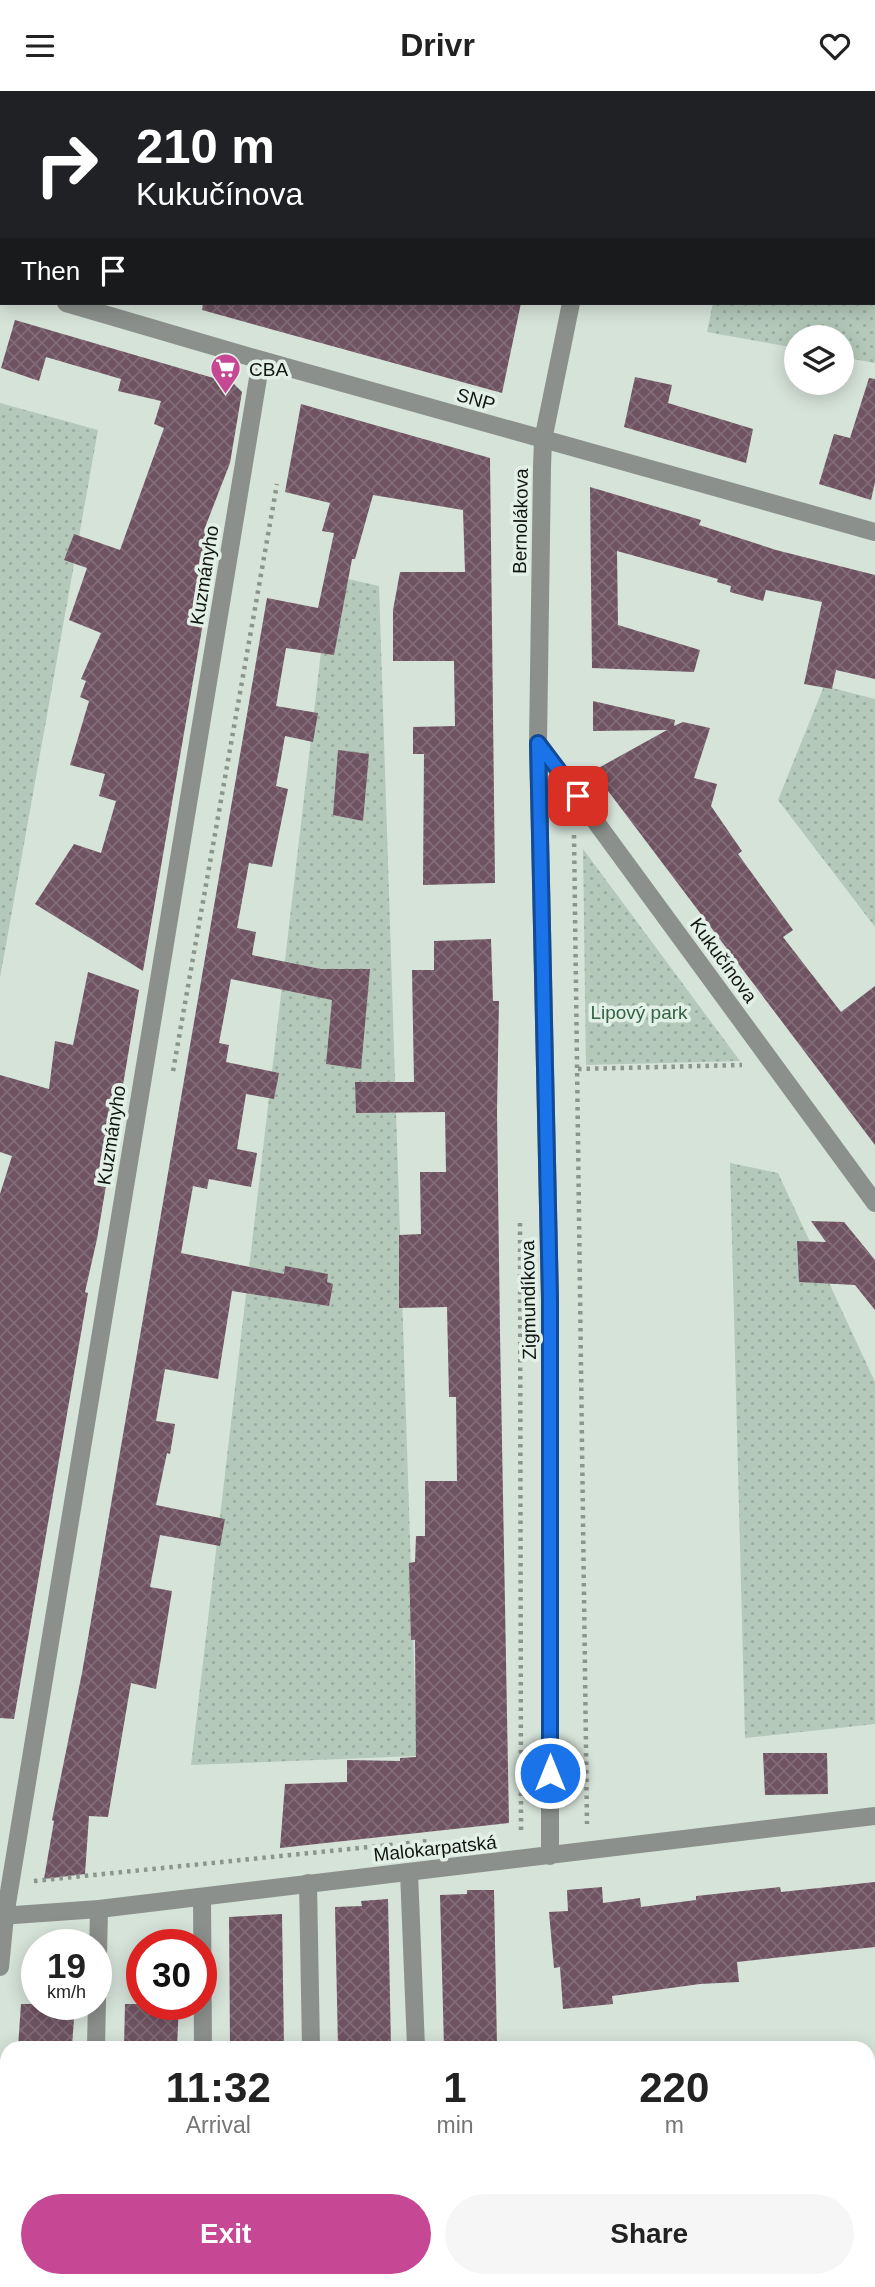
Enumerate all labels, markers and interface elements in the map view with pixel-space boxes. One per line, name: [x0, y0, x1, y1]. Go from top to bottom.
icon: menu: [21, 27, 59, 65]
text: Drivr: [400, 27, 475, 63]
icon: heart: [816, 27, 854, 65]
icon: right: [21, 119, 112, 210]
text: 210 m: [136, 119, 275, 173]
text: Kukučínova: [136, 176, 303, 212]
icon: arrive: [94, 252, 132, 290]
text: Then: [21, 256, 80, 286]
map controls: [784, 325, 854, 395]
button: layers: [784, 325, 854, 395]
supermarket icon: CBA: [209, 352, 243, 396]
place label: CBA: [249, 359, 288, 380]
street label: SNP: [454, 384, 498, 415]
street label: Bernolákova: [509, 468, 532, 574]
street label: Kuzmányho: [186, 524, 223, 626]
pin: [548, 766, 608, 826]
icon: arrive: [559, 777, 597, 815]
street label: Kukučínova: [686, 914, 762, 1007]
park label: Lipový park: [590, 1002, 688, 1023]
street label: Kuzmányho: [93, 1084, 130, 1186]
street label: Zigmundíkova: [517, 1240, 540, 1360]
position arrow: [513, 1736, 587, 1810]
street label: Malokarpatská: [373, 1832, 498, 1865]
speed limit sign: 30: [126, 1929, 217, 2020]
text: 19: [47, 1946, 86, 1985]
text: km/h: [47, 1982, 86, 2002]
text: 11:32: [166, 2064, 271, 2111]
text: 1: [443, 2064, 467, 2111]
text: 220: [639, 2064, 709, 2111]
text: Arrival: [186, 2112, 251, 2138]
text: min: [436, 2112, 474, 2138]
text: m: [665, 2112, 684, 2138]
button: Exit: [21, 2194, 431, 2274]
button: Share: [445, 2194, 854, 2274]

